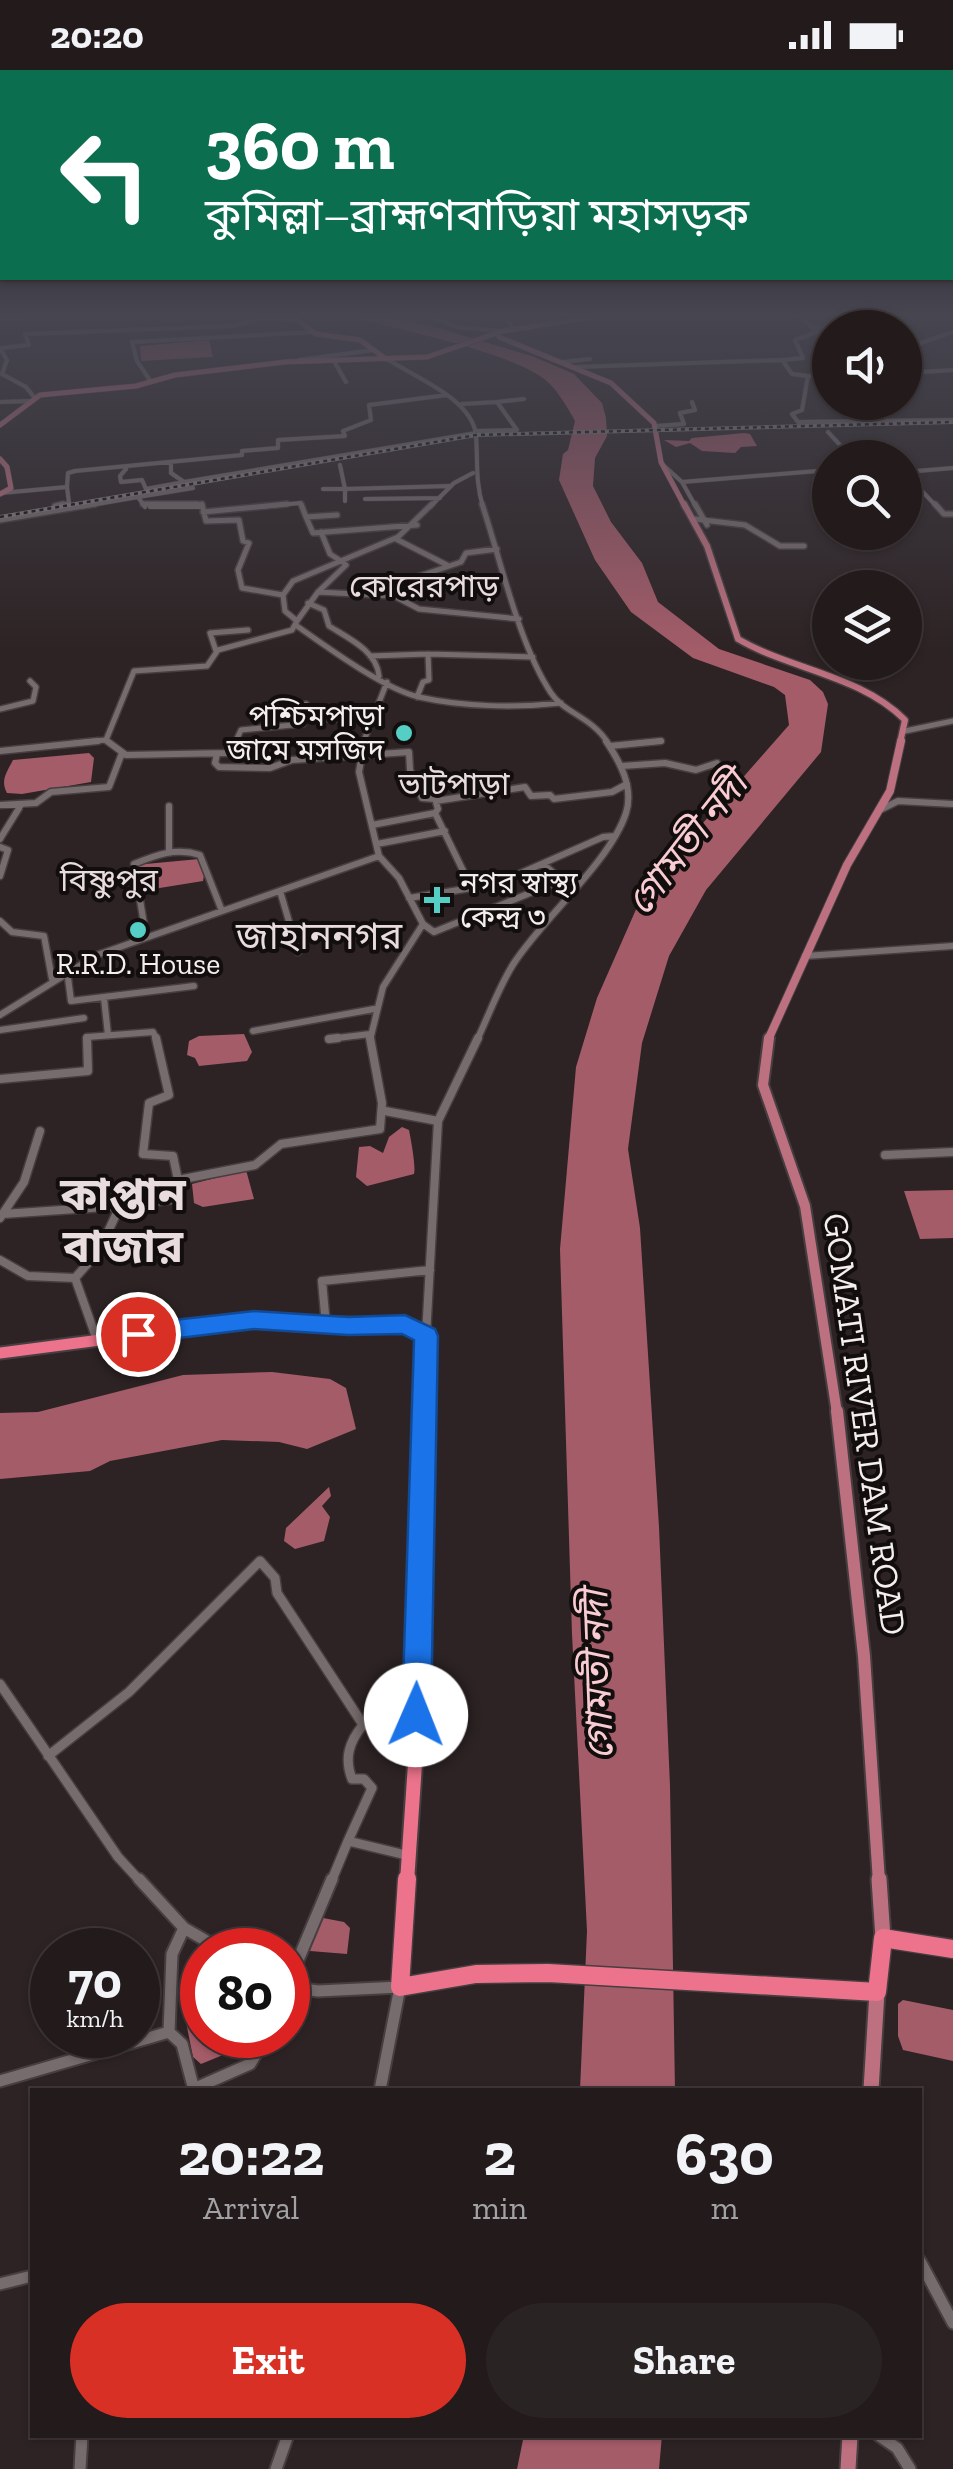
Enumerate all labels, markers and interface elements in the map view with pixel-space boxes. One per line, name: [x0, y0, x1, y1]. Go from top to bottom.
text: 20:20: [50, 12, 144, 58]
text: 360 m: [205, 103, 395, 187]
icon: left: [40, 110, 170, 240]
text: কুমিল্লা–ব্রাহ্মণবাড়িয়া মহাসড়ক: [205, 188, 749, 242]
map controls: [812, 310, 922, 680]
button: sound: [812, 310, 922, 420]
button: search: [812, 440, 922, 550]
district label: কোরেরপাড়: [349, 567, 500, 605]
button: layers: [812, 570, 922, 680]
place label: পশ্চিমপাড়া জামে মসজিদ: [226, 698, 385, 768]
marker: পশ্চিমপাড়া জামে মসজিদ: [393, 722, 415, 744]
water label: গোমতী নদী: [617, 757, 762, 924]
district label: ভাটপাড়া: [397, 765, 510, 803]
district label: বিষ্ণুপুর: [59, 861, 159, 899]
place label: নগর স্বাস্থ্য কেন্দ্র ৩: [459, 865, 578, 935]
marker: নগর স্বাস্থ্য কেন্দ্র ৩: [424, 887, 450, 913]
district label: জাহাননগর: [235, 913, 403, 959]
marker: R.R.D. House: [127, 919, 149, 941]
place label: R.R.D. House: [56, 946, 220, 982]
district label: কাপ্তান বাজার: [59, 1168, 187, 1274]
street label: GOMATI RIVER DAM ROAD: [815, 1210, 915, 1638]
pin: [96, 1292, 181, 1377]
icon: arrive: [111, 1307, 166, 1362]
water label: গোমতী নদী: [571, 1583, 623, 1760]
position arrow: [364, 1663, 468, 1767]
speed limit sign: 80: [180, 1928, 310, 2058]
text: 70: [68, 1951, 122, 2011]
text: km/h: [66, 2003, 124, 2033]
text: 20:22: [178, 2118, 324, 2190]
text: 2: [484, 2118, 516, 2190]
text: 630: [675, 2118, 774, 2190]
text: Arrival: [203, 2189, 299, 2227]
text: min: [472, 2189, 527, 2227]
text: m: [711, 2189, 738, 2227]
button: Exit: [70, 2303, 466, 2418]
button: Share: [486, 2303, 882, 2418]

